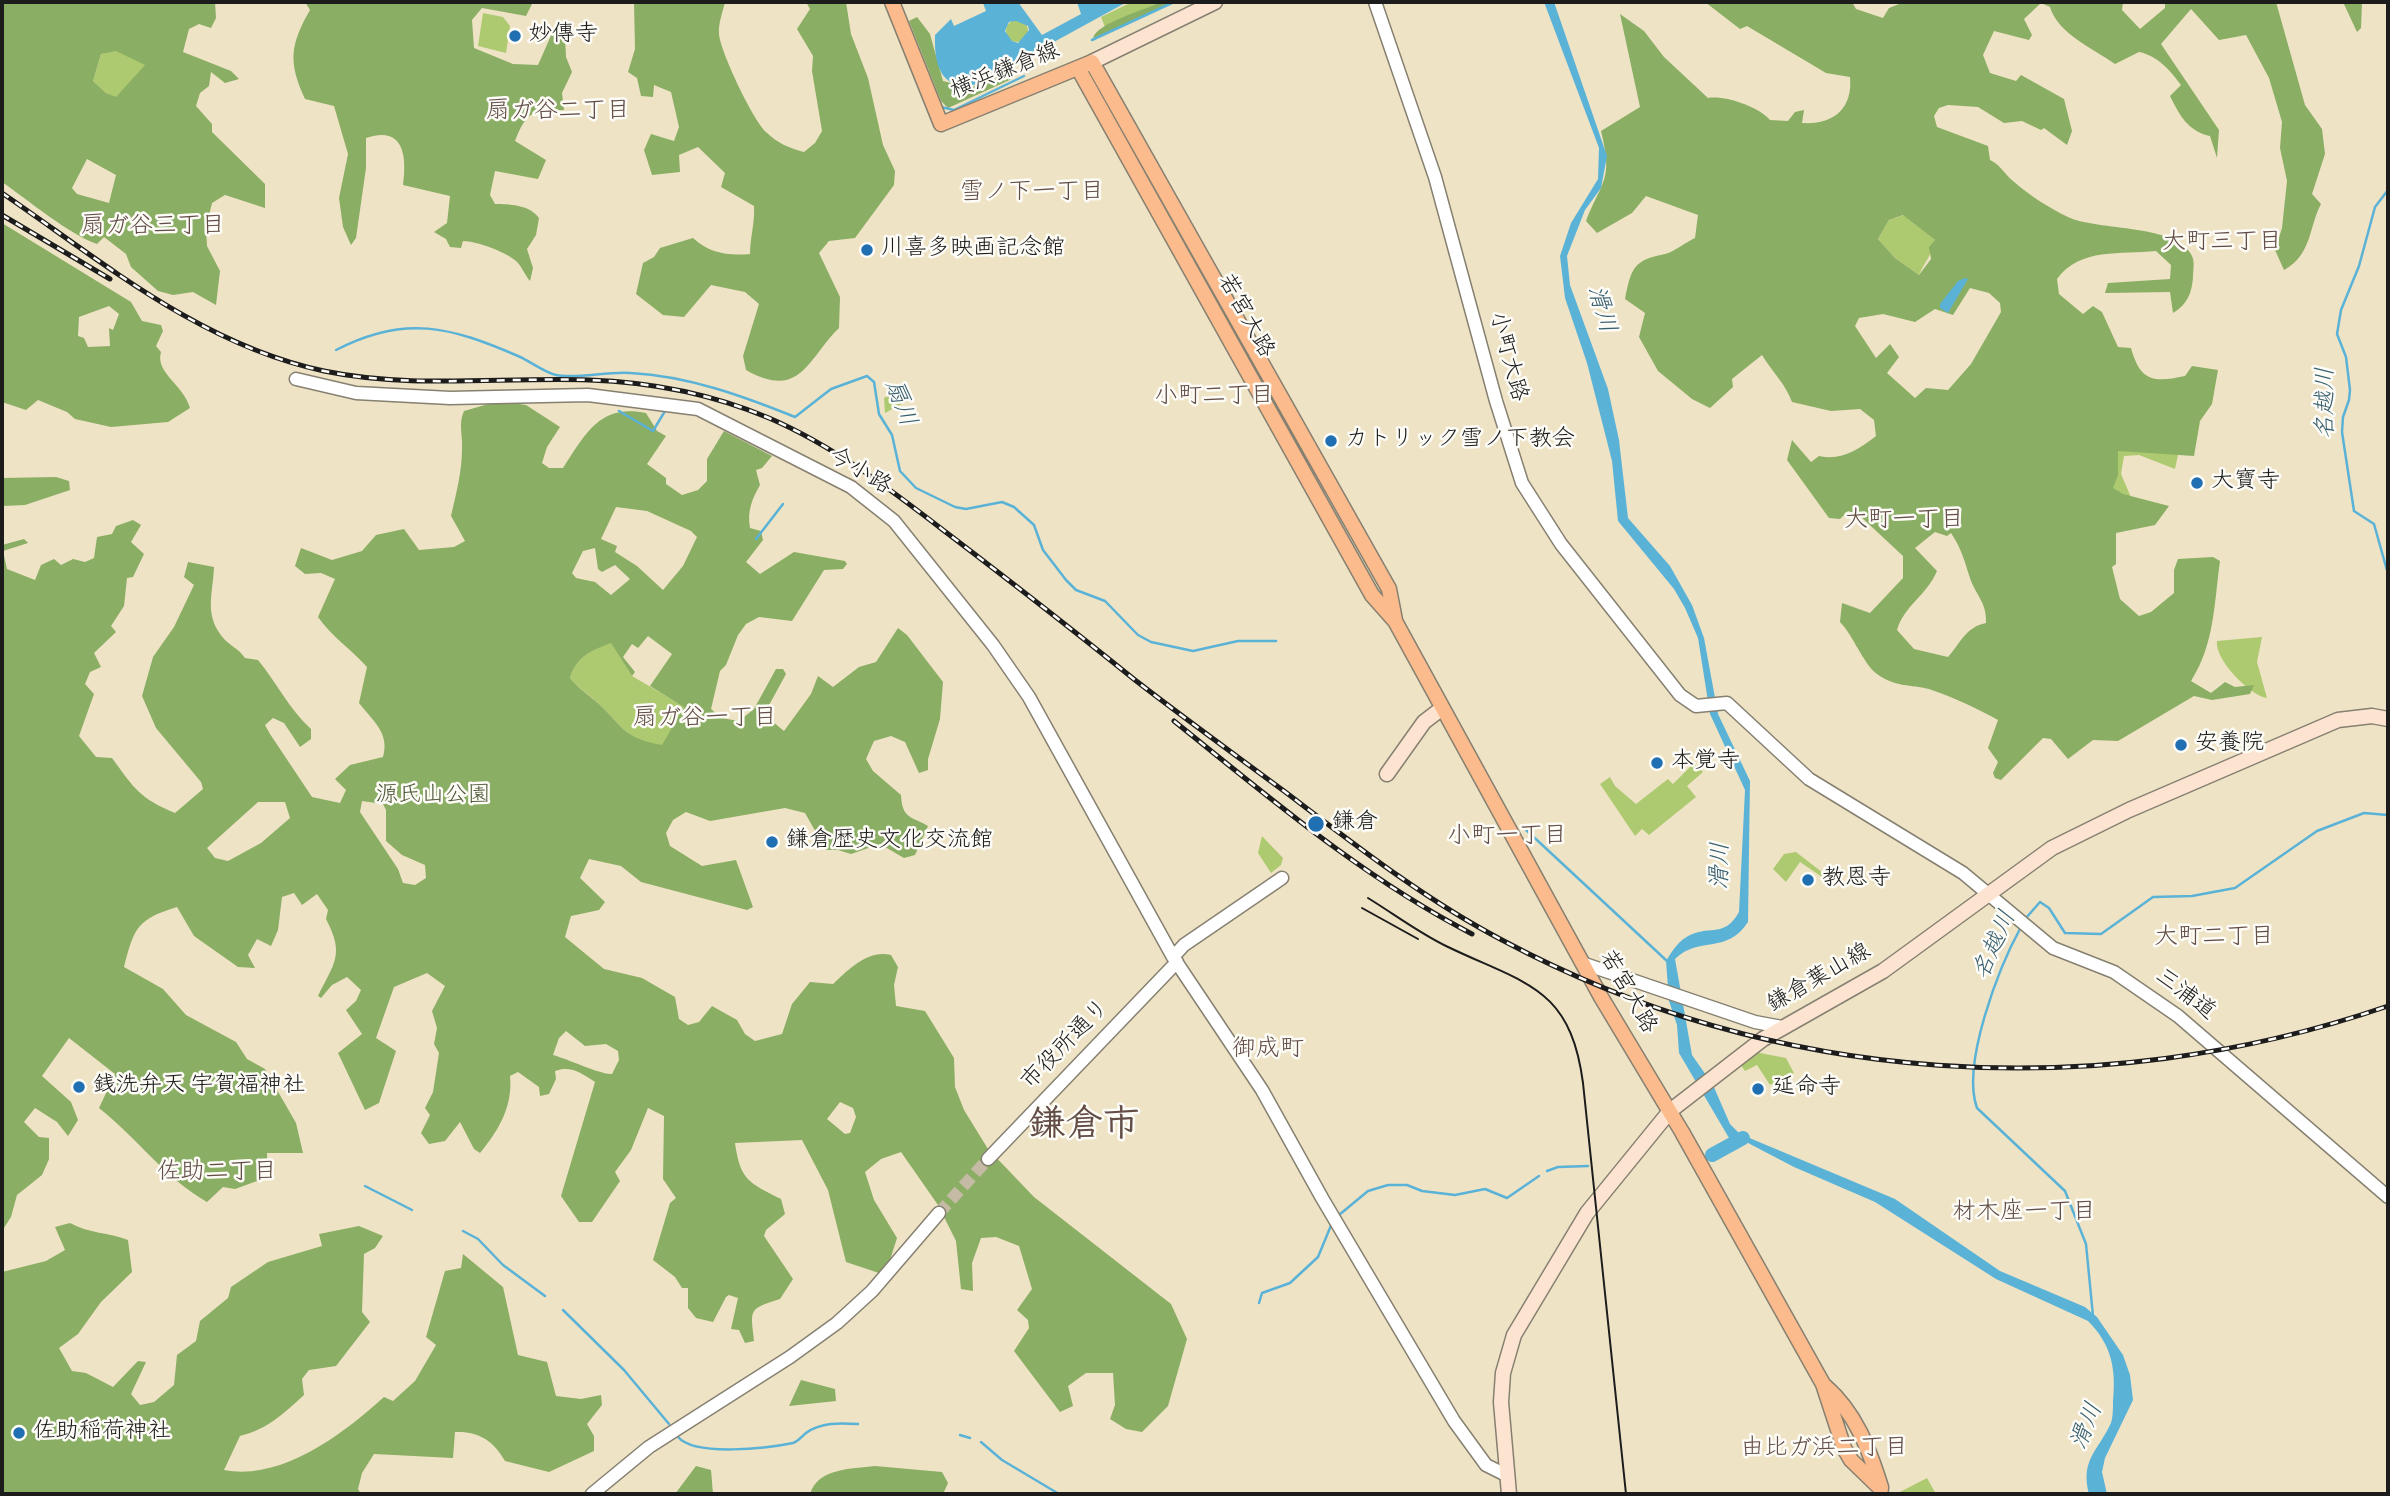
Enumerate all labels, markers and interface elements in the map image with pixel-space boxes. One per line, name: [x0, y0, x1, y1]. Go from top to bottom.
place label: 妙傳寺: [529, 22, 598, 50]
marker: 妙傳寺: [507, 28, 523, 44]
street label: 横浜鎌倉線: [948, 39, 1064, 107]
district label: 扇ガ谷二丁目: [486, 99, 630, 127]
district label: 雪ノ下一丁目: [960, 180, 1104, 208]
district label: 扇ガ谷三丁目: [81, 214, 225, 242]
district label: 大町三丁目: [2162, 230, 2282, 258]
place label: 川喜多映画記念館: [881, 236, 1065, 264]
marker: 川喜多映画記念館: [859, 242, 875, 258]
street label: 若宮大路: [1210, 270, 1278, 364]
water label: 滑川: [1579, 283, 1619, 337]
street label: 小町大路: [1481, 309, 1531, 405]
water label: 名越川: [2314, 367, 2342, 439]
water label: 扇川: [876, 376, 920, 432]
district label: 小町二丁目: [1154, 384, 1274, 412]
place label: カトリック雪ノ下教会: [1345, 427, 1575, 455]
marker: カトリック雪ノ下教会: [1323, 433, 1339, 449]
street label: 今小路: [822, 443, 896, 503]
place label: 大寶寺: [2211, 469, 2280, 497]
marker: 大寶寺: [2189, 475, 2205, 491]
district label: 大町一丁目: [1844, 508, 1964, 536]
district label: 扇ガ谷一丁目: [633, 706, 777, 734]
place label: 安養院: [2195, 731, 2264, 759]
marker: 安養院: [2173, 737, 2189, 753]
place label: 本覚寺: [1671, 749, 1740, 777]
marker: 本覚寺: [1649, 755, 1665, 771]
park label: 源氏山公園: [376, 783, 490, 811]
place label: 鎌倉: [1332, 810, 1378, 838]
marker: 鎌倉: [1306, 814, 1326, 834]
district label: 小町一丁目: [1447, 824, 1567, 852]
place label: 鎌倉歴史文化交流館: [786, 828, 993, 856]
marker: 鎌倉歴史文化交流館: [764, 834, 780, 850]
water label: 滑川: [1708, 842, 1738, 890]
place label: 教恩寺: [1822, 866, 1891, 894]
marker: 教恩寺: [1800, 872, 1816, 888]
water label: 名越川: [1969, 907, 2025, 985]
district label: 大町二丁目: [2154, 925, 2274, 953]
street label: 鎌倉葉山線: [1763, 939, 1877, 1021]
street label: 若宮大路: [1591, 946, 1661, 1040]
street label: 三浦道: [2148, 964, 2220, 1028]
street label: 市役所通り: [1017, 995, 1117, 1097]
district label: 御成町: [1232, 1037, 1304, 1065]
place label: 銭洗弁天 宇賀福神社: [93, 1073, 305, 1101]
place label: 延命寺: [1772, 1075, 1841, 1103]
marker: 銭洗弁天 宇賀福神社: [71, 1079, 87, 1095]
marker: 延命寺: [1750, 1081, 1766, 1097]
district label: 鎌倉市: [1029, 1107, 1139, 1151]
district label: 佐助二丁目: [157, 1160, 277, 1188]
district label: 材木座一丁目: [1952, 1200, 2096, 1228]
water label: 滑川: [2067, 1399, 2111, 1455]
place label: 佐助稲荷神社: [33, 1419, 171, 1447]
marker: 佐助稲荷神社: [11, 1425, 27, 1441]
district label: 由比ガ浜二丁目: [1740, 1436, 1908, 1464]

